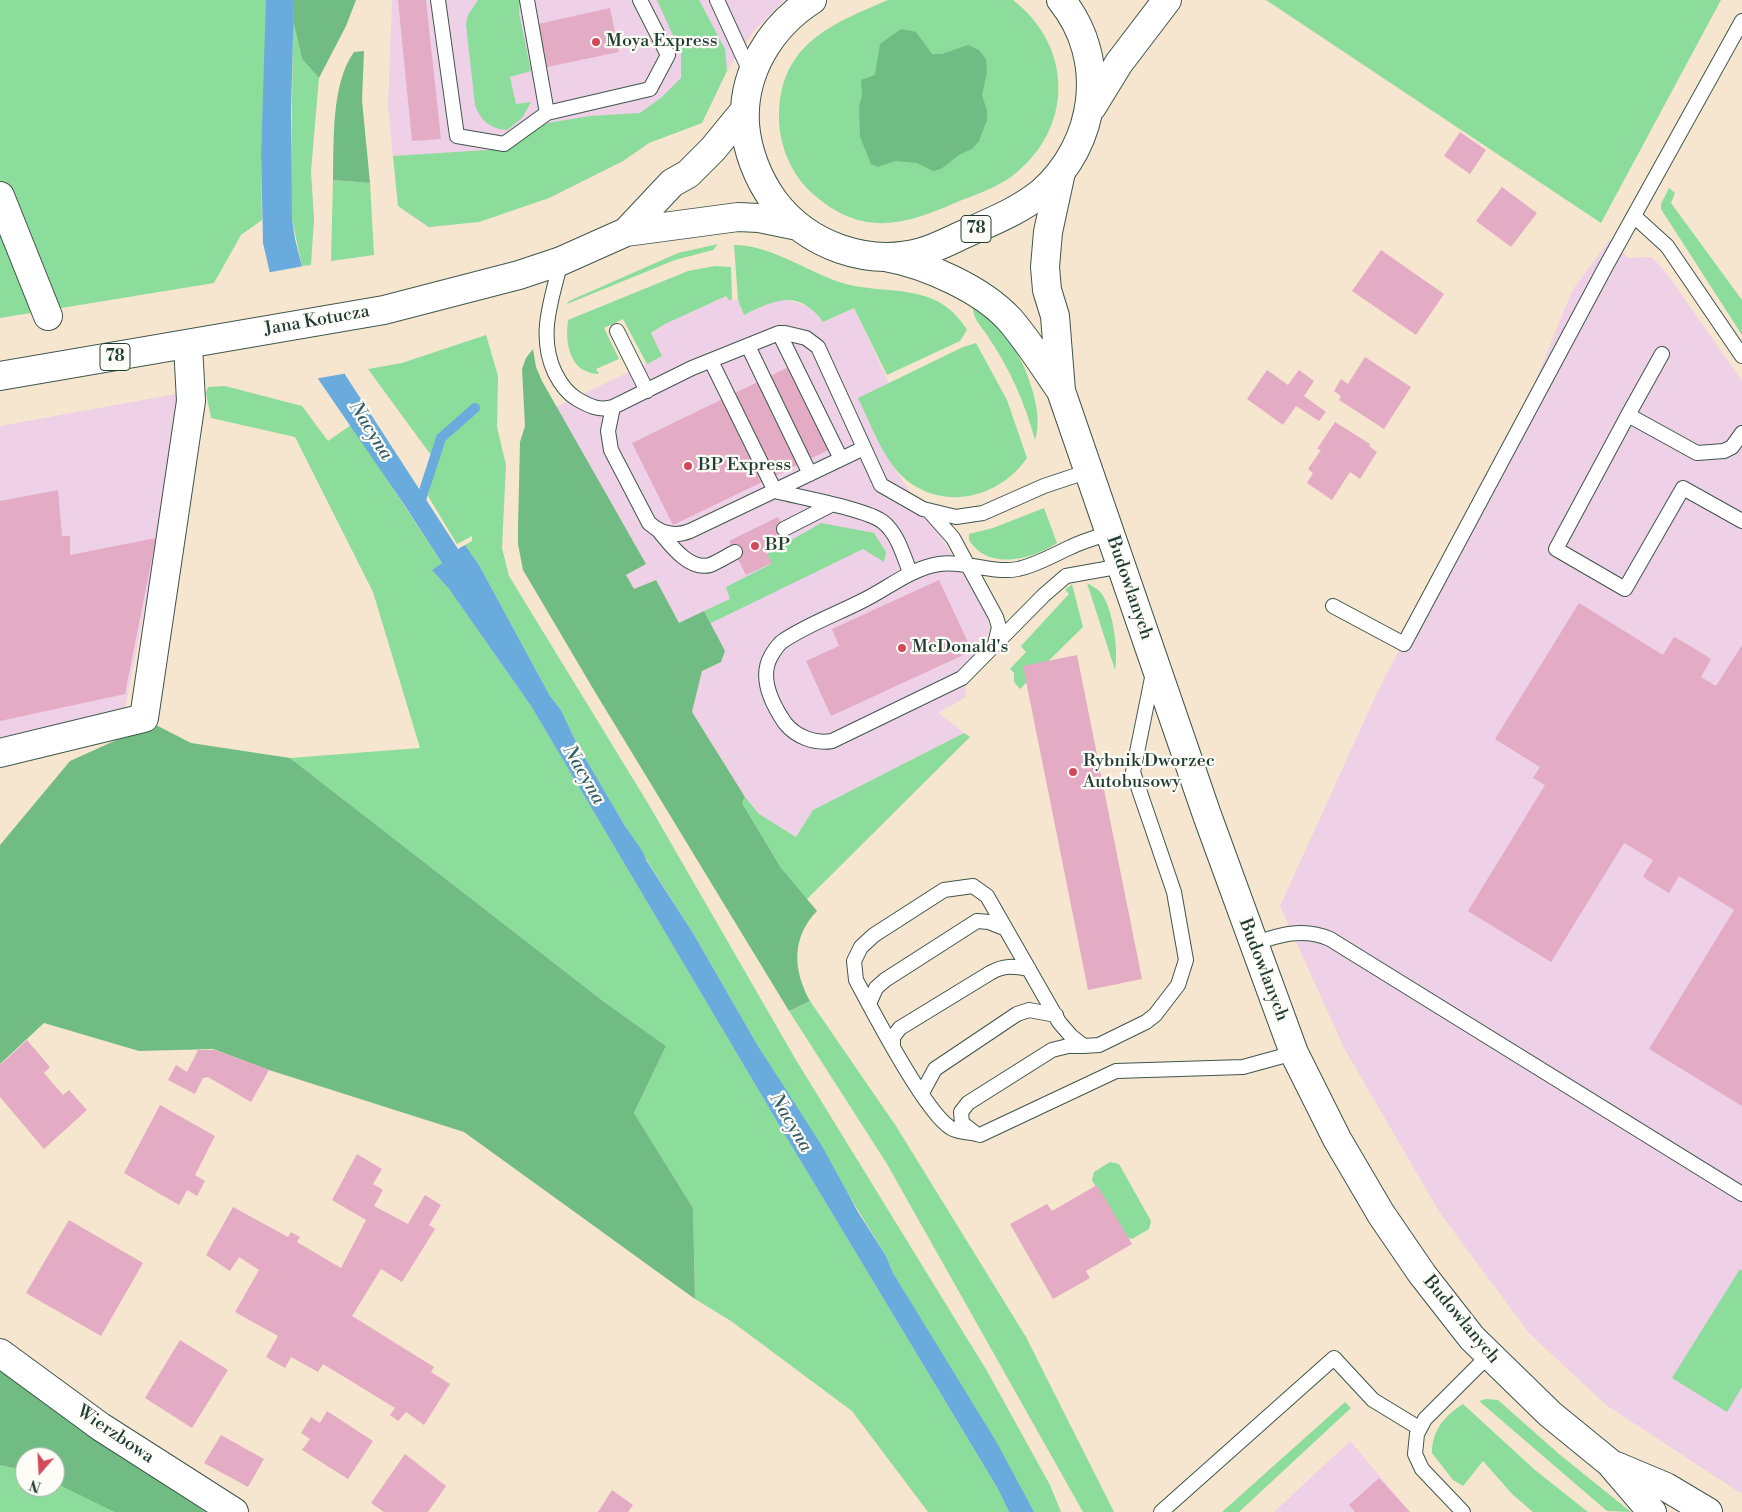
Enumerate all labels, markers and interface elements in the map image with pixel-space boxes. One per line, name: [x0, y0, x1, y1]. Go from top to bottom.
place label: Moya Express: [606, 31, 718, 53]
marker: Moya Express: [590, 36, 602, 48]
road number: 78: [961, 215, 991, 242]
street label: Jana Kotucza: [263, 301, 371, 341]
road number: 78: [100, 344, 130, 371]
water label: Nacyna: [343, 397, 397, 465]
place label: BP Express: [698, 455, 791, 477]
marker: BP Express: [682, 460, 694, 472]
street label: Budowlanych: [1101, 533, 1157, 643]
place label: BP: [765, 535, 790, 557]
marker: BP: [749, 540, 761, 552]
place label: McDonald's: [912, 637, 1008, 659]
marker: McDonald's: [896, 642, 908, 654]
water label: Nacyna: [557, 741, 609, 809]
place label: Rybnik Dworzec Autobusowy: [1083, 751, 1215, 794]
marker: Rybnik Dworzec Autobusowy: [1067, 766, 1079, 778]
street label: Budowlanych: [1234, 916, 1292, 1024]
water label: Nacyna: [764, 1089, 816, 1157]
street label: Budowlanych: [1418, 1272, 1504, 1368]
street label: Wierzbowa: [72, 1401, 158, 1469]
north arrow: [15, 1447, 65, 1497]
text: N: [27, 1475, 44, 1496]

